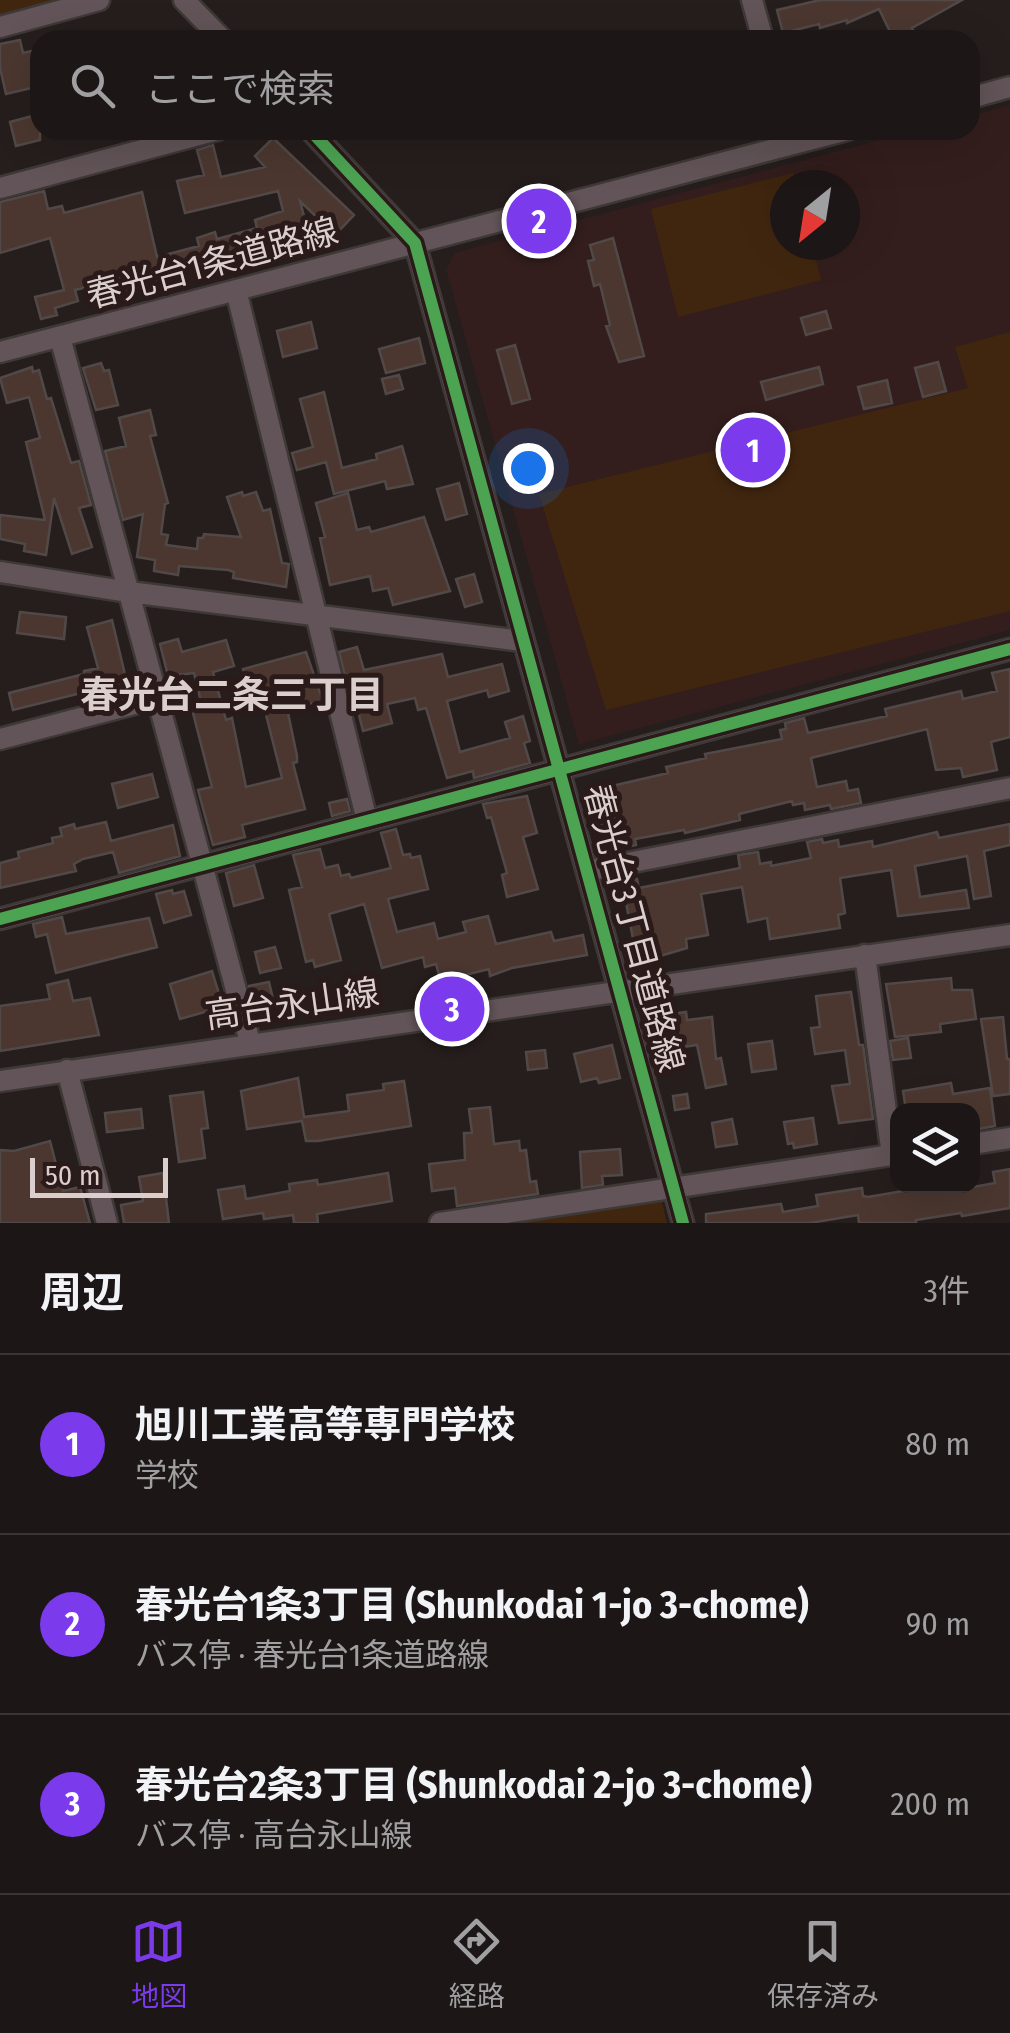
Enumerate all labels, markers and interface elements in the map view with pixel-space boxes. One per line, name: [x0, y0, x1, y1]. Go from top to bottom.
search box: [30, 30, 980, 140]
icon: search: [65, 58, 120, 113]
text: ここで検索: [145, 66, 335, 112]
north arrow: [770, 170, 860, 260]
pin: 2: [506, 184, 572, 258]
street label: 春光台1条道路線: [82, 209, 342, 317]
pin: 1: [720, 412, 786, 488]
your location: [503, 443, 554, 494]
district label: 春光台二条三丁目: [80, 672, 384, 718]
street label: 春光台3丁目道路線: [575, 780, 693, 1076]
street label: 高台永山線: [202, 971, 382, 1037]
pin: 3: [420, 972, 484, 1046]
map controls: [890, 1103, 980, 1193]
button: layers: [890, 1103, 980, 1193]
scale bar: [30, 1153, 168, 1198]
text: 50 m: [45, 1159, 101, 1192]
text: 周辺: [40, 1268, 124, 1318]
text: 3件: [924, 1272, 970, 1310]
text: 旭川工業高等専門学校: [135, 1402, 515, 1448]
text: 1: [66, 1425, 79, 1463]
text: 80 m: [905, 1425, 970, 1463]
text: 学校: [135, 1456, 199, 1494]
text: 春光台1条3丁目 (Shunkodai 1-jo 3-chome): [135, 1582, 809, 1628]
text: 2: [65, 1605, 80, 1643]
text: 90 m: [906, 1605, 970, 1643]
text: バス停 · 春光台1条道路線: [135, 1636, 489, 1674]
text: 春光台2条3丁目 (Shunkodai 2-jo 3-chome): [135, 1762, 812, 1808]
text: 3: [65, 1785, 80, 1823]
text: 200 m: [890, 1785, 970, 1823]
text: バス停 · 高台永山線: [135, 1816, 413, 1854]
tab: 地図: [131, 1914, 187, 2014]
tab: 経路: [449, 1914, 505, 2014]
tab: 保存済み: [767, 1914, 879, 2014]

